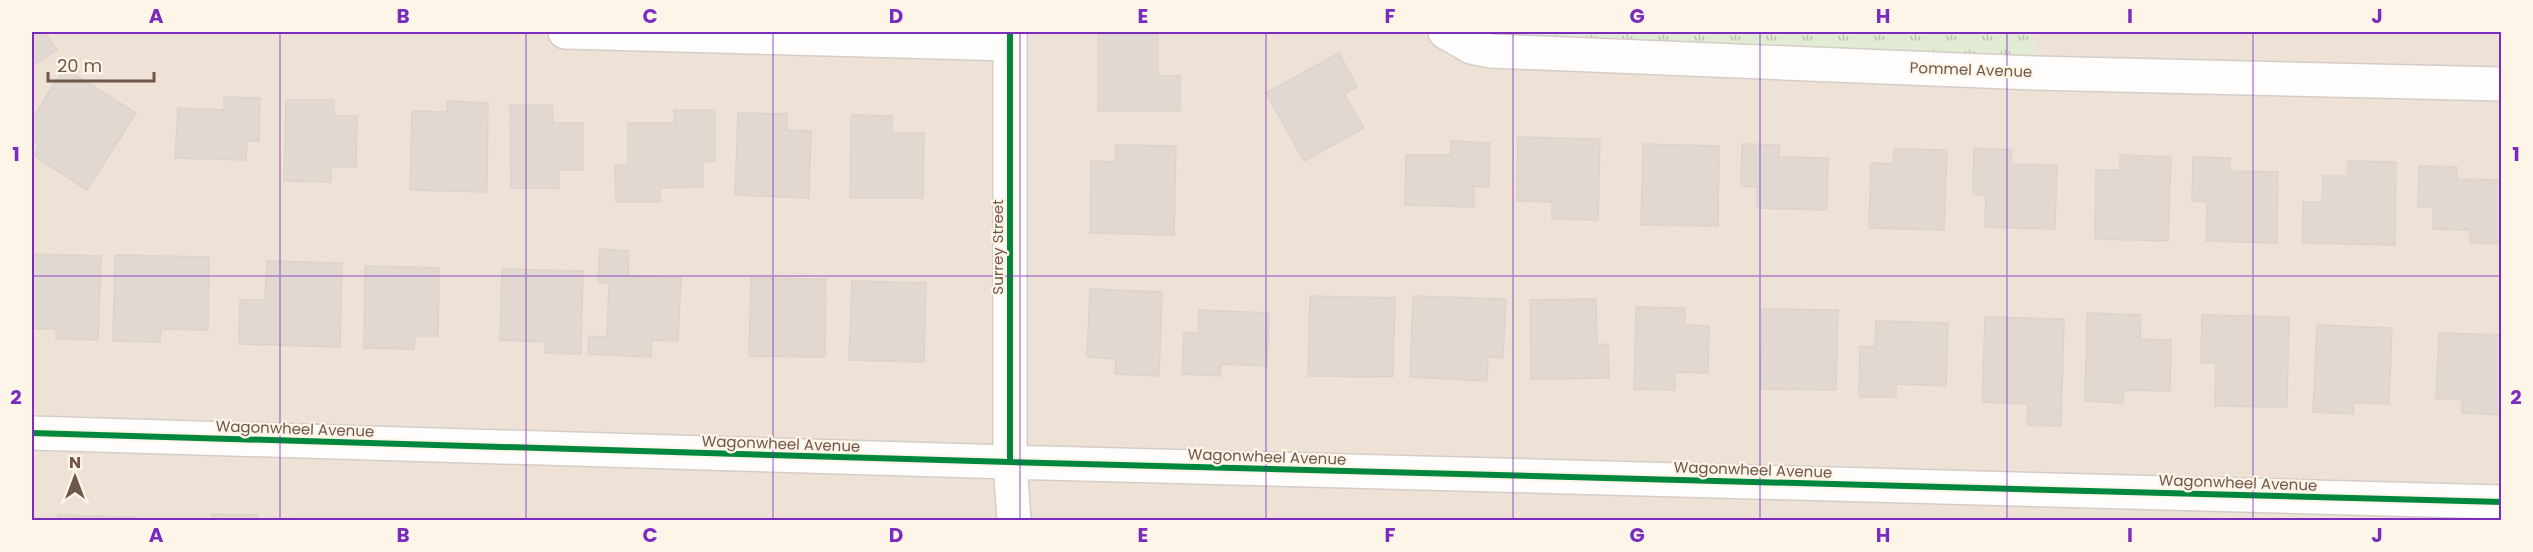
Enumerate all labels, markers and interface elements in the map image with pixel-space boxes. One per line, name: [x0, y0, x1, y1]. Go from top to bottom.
text: A: [149, 2, 164, 30]
text: B: [396, 2, 410, 30]
text: C: [642, 2, 658, 30]
text: D: [889, 2, 903, 30]
text: E: [1138, 2, 1148, 30]
text: F: [1385, 2, 1396, 30]
text: G: [1629, 2, 1645, 30]
text: H: [1876, 2, 1890, 30]
text: I: [2127, 2, 2133, 30]
text: J: [2371, 2, 2383, 30]
scale bar: [48, 45, 154, 83]
text: 20 m: [57, 53, 102, 78]
street label: Pommel Avenue: [1909, 57, 2033, 82]
text: 1: [12, 140, 20, 168]
text: 1: [2512, 140, 2520, 168]
street label: Surrey Street: [987, 199, 1008, 295]
text: 2: [10, 383, 22, 411]
text: 2: [2510, 383, 2522, 411]
street label: Wagonwheel Avenue: [215, 415, 375, 442]
street label: Wagonwheel Avenue: [701, 430, 861, 457]
street label: Wagonwheel Avenue: [1187, 443, 1347, 470]
north arrow: [45, 447, 105, 507]
text: N: [69, 451, 81, 474]
street label: Wagonwheel Avenue: [1673, 456, 1833, 483]
street label: Wagonwheel Avenue: [2158, 469, 2318, 496]
text: A: [149, 521, 164, 549]
text: B: [396, 521, 410, 549]
text: C: [642, 521, 658, 549]
text: D: [889, 521, 903, 549]
text: E: [1138, 521, 1148, 549]
text: F: [1385, 521, 1396, 549]
text: G: [1629, 521, 1645, 549]
text: H: [1876, 521, 1890, 549]
text: I: [2127, 521, 2133, 549]
text: J: [2371, 521, 2383, 549]

